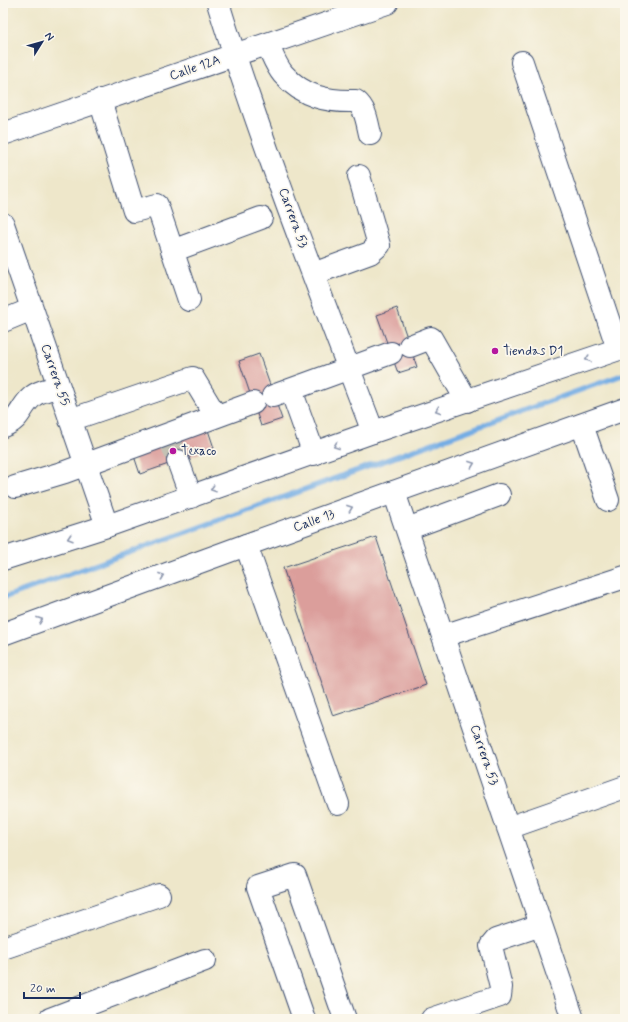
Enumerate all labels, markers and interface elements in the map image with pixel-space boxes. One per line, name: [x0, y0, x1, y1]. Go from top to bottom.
north arrow: [22, 22, 62, 62]
text: N: [41, 29, 57, 44]
street label: Calle 12A: [167, 51, 223, 85]
street label: Carrera 53: [274, 186, 312, 251]
street label: Carrera 55: [36, 342, 74, 408]
place label: Tiendas D1: [503, 343, 563, 360]
marker: Tiendas D1: [490, 346, 500, 356]
one-way arrow: [585, 355, 592, 363]
one-way arrow: [435, 405, 442, 414]
one-way arrow: [333, 441, 340, 449]
place label: Texaco: [181, 443, 216, 460]
marker: Texaco: [168, 446, 178, 456]
one-way arrow: [469, 460, 476, 469]
one-way arrow: [210, 484, 217, 493]
one-way arrow: [346, 504, 353, 512]
street label: Calle 13: [291, 506, 337, 536]
one-way arrow: [66, 533, 73, 542]
one-way arrow: [158, 572, 165, 580]
one-way arrow: [36, 617, 43, 625]
street label: Carrera 53: [466, 722, 502, 788]
scale bar: [24, 974, 80, 1000]
text: 20 m: [30, 981, 56, 997]

